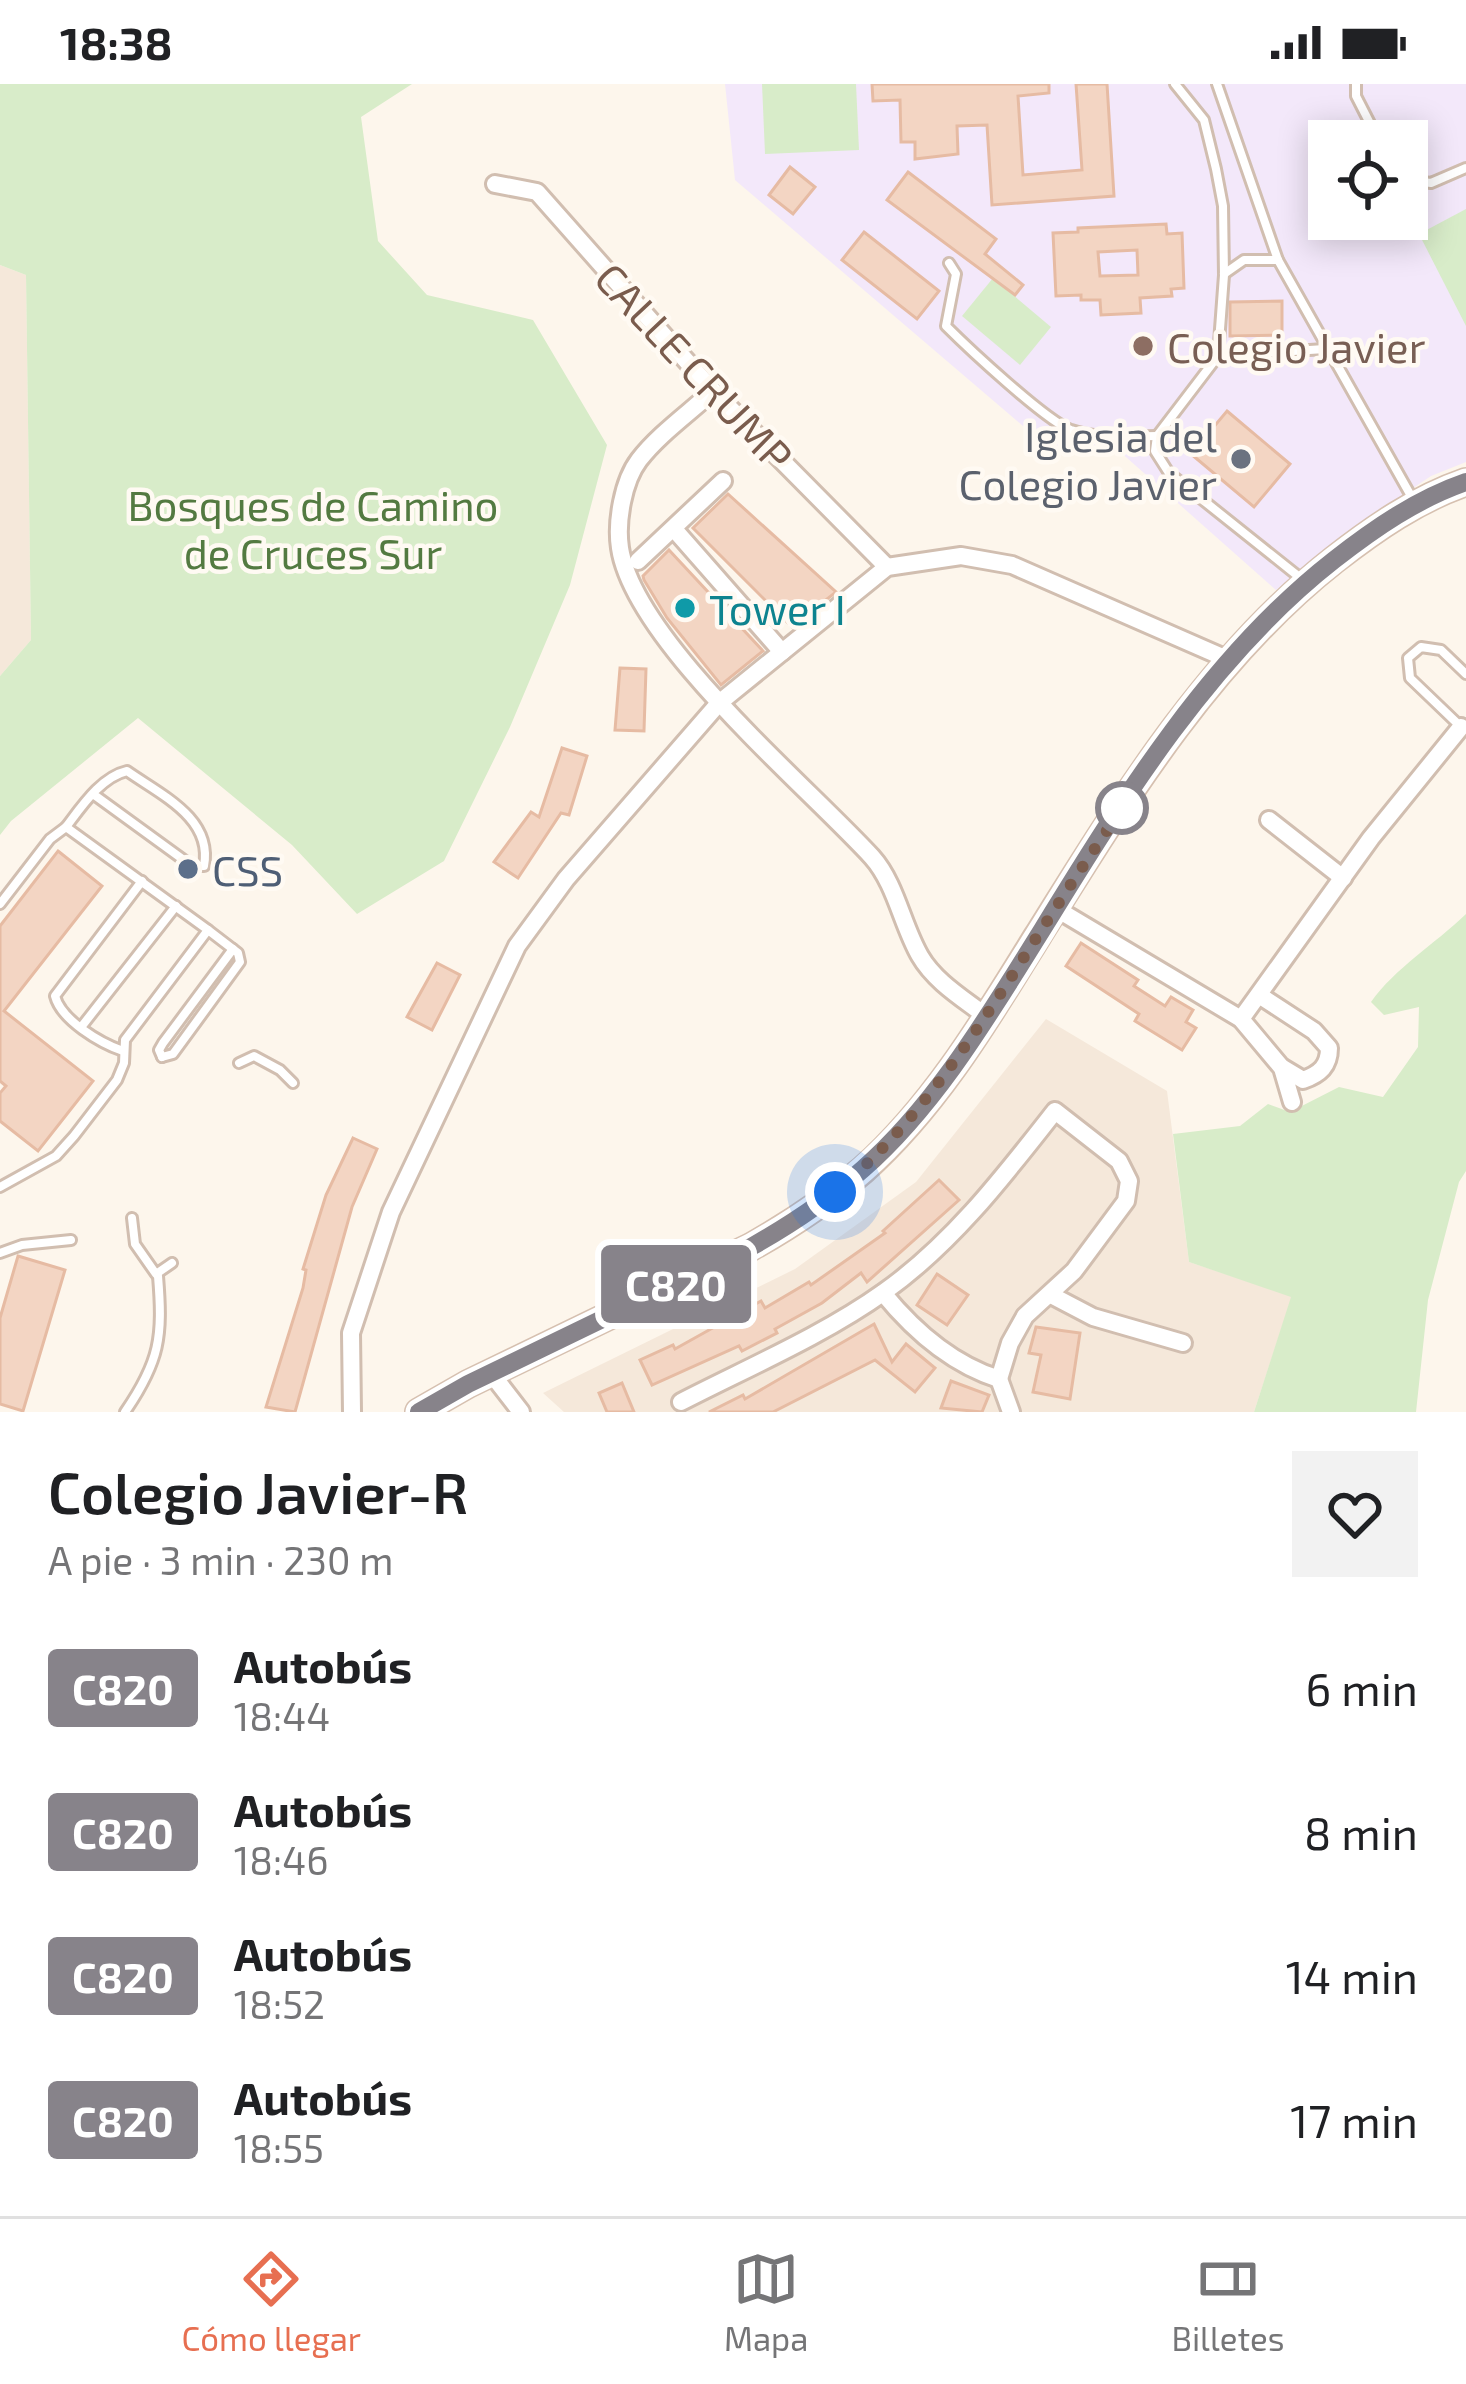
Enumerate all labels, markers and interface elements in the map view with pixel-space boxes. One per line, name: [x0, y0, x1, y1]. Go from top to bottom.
text: 18:38: [60, 15, 173, 69]
map controls: [1308, 120, 1428, 240]
button: locate: [1308, 120, 1428, 240]
street label: CALLE CRUMP: [586, 252, 804, 480]
place label: Colegio Javier: [1167, 321, 1426, 371]
marker: Colegio Javier: [1130, 333, 1156, 359]
place label: Iglesia del Colegio Javier: [959, 410, 1218, 508]
marker: Iglesia del Colegio Javier: [1228, 446, 1254, 472]
park label: Bosques de Camino de Cruces Sur: [128, 479, 498, 577]
place label: Tower I: [709, 583, 846, 633]
marker: Tower I: [672, 595, 698, 621]
unlabelled marker: [1097, 783, 1147, 833]
place label: CSS: [212, 844, 283, 894]
marker: CSS: [175, 856, 201, 882]
your location: [805, 1162, 865, 1222]
line badge: C820: [592, 1245, 760, 1323]
text: C820: [625, 1259, 727, 1309]
button: heart: [1292, 1451, 1418, 1577]
text: Colegio Javier-R: [48, 1457, 468, 1525]
text: A pie · 3 min · 230 m: [48, 1536, 393, 1583]
text: Autobús: [234, 1638, 412, 1692]
text: 6 min: [1305, 1661, 1418, 1715]
text: C820: [72, 1663, 174, 1713]
text: 18:44: [234, 1692, 330, 1739]
text: Autobús: [234, 1782, 412, 1836]
text: 8 min: [1304, 1805, 1418, 1859]
text: C820: [72, 1807, 174, 1857]
text: 18:46: [234, 1836, 328, 1883]
text: Autobús: [234, 1926, 412, 1980]
text: 14 min: [1286, 1949, 1418, 2003]
text: C820: [72, 1951, 174, 2001]
text: 18:52: [234, 1980, 325, 2027]
text: Autobús: [234, 2070, 412, 2124]
text: 17 min: [1290, 2093, 1418, 2147]
text: C820: [72, 2095, 174, 2145]
text: 18:55: [234, 2124, 324, 2171]
tab: Cómo llegar: [182, 2246, 361, 2358]
tab: Mapa: [724, 2246, 808, 2358]
tab: Billetes: [1171, 2246, 1284, 2358]

